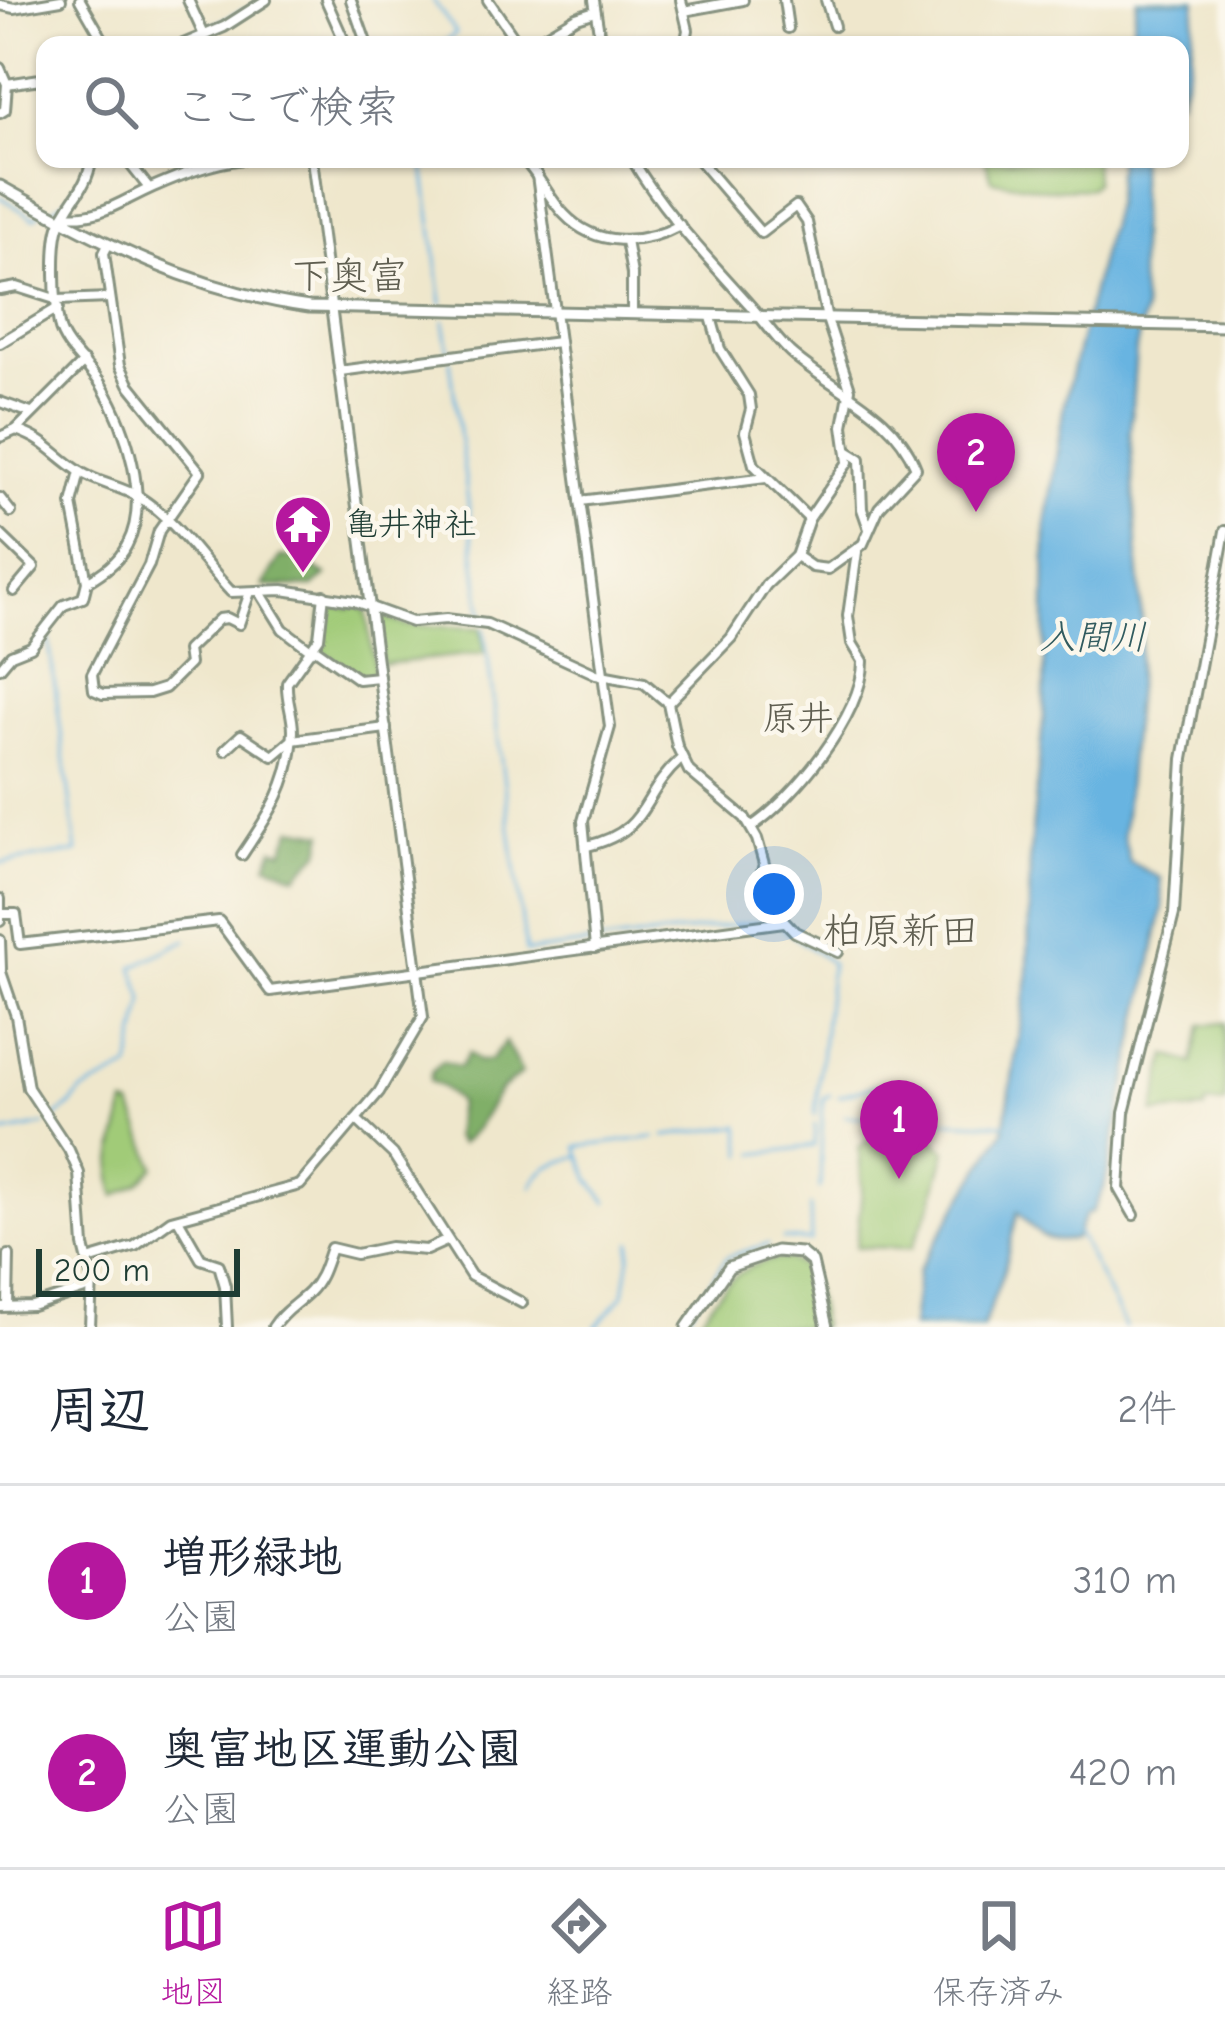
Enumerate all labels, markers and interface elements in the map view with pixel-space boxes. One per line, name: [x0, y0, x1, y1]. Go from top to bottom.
search box: [36, 36, 1189, 168]
icon: search: [78, 69, 144, 135]
text: ここで検索: [174, 81, 399, 133]
district label: 下奥富: [290, 254, 408, 299]
pin: 2: [937, 413, 1015, 512]
temple icon: 亀井神社: [272, 493, 334, 575]
place label: 亀井神社: [345, 505, 477, 543]
water label: 入間川: [1039, 617, 1147, 658]
district label: 原井: [762, 698, 834, 739]
your location: [744, 864, 804, 924]
district label: 柏原新田: [823, 909, 979, 954]
pin: 1: [860, 1080, 938, 1179]
scale bar: [36, 1243, 240, 1296]
text: 200 m: [54, 1251, 150, 1289]
text: 周辺: [48, 1381, 150, 1440]
text: 2件: [1118, 1387, 1177, 1432]
text: 増形緑地: [162, 1531, 342, 1583]
text: 1: [79, 1558, 95, 1603]
text: 310 m: [1073, 1558, 1177, 1603]
text: 公園: [162, 1595, 240, 1640]
text: 奥富地区運動公園: [162, 1723, 522, 1775]
text: 2: [77, 1750, 97, 1795]
text: 420 m: [1069, 1750, 1177, 1795]
text: 公園: [162, 1787, 240, 1832]
tab: 地図: [160, 1893, 226, 2013]
tab: 経路: [546, 1893, 612, 2013]
tab: 保存済み: [933, 1893, 1065, 2013]

